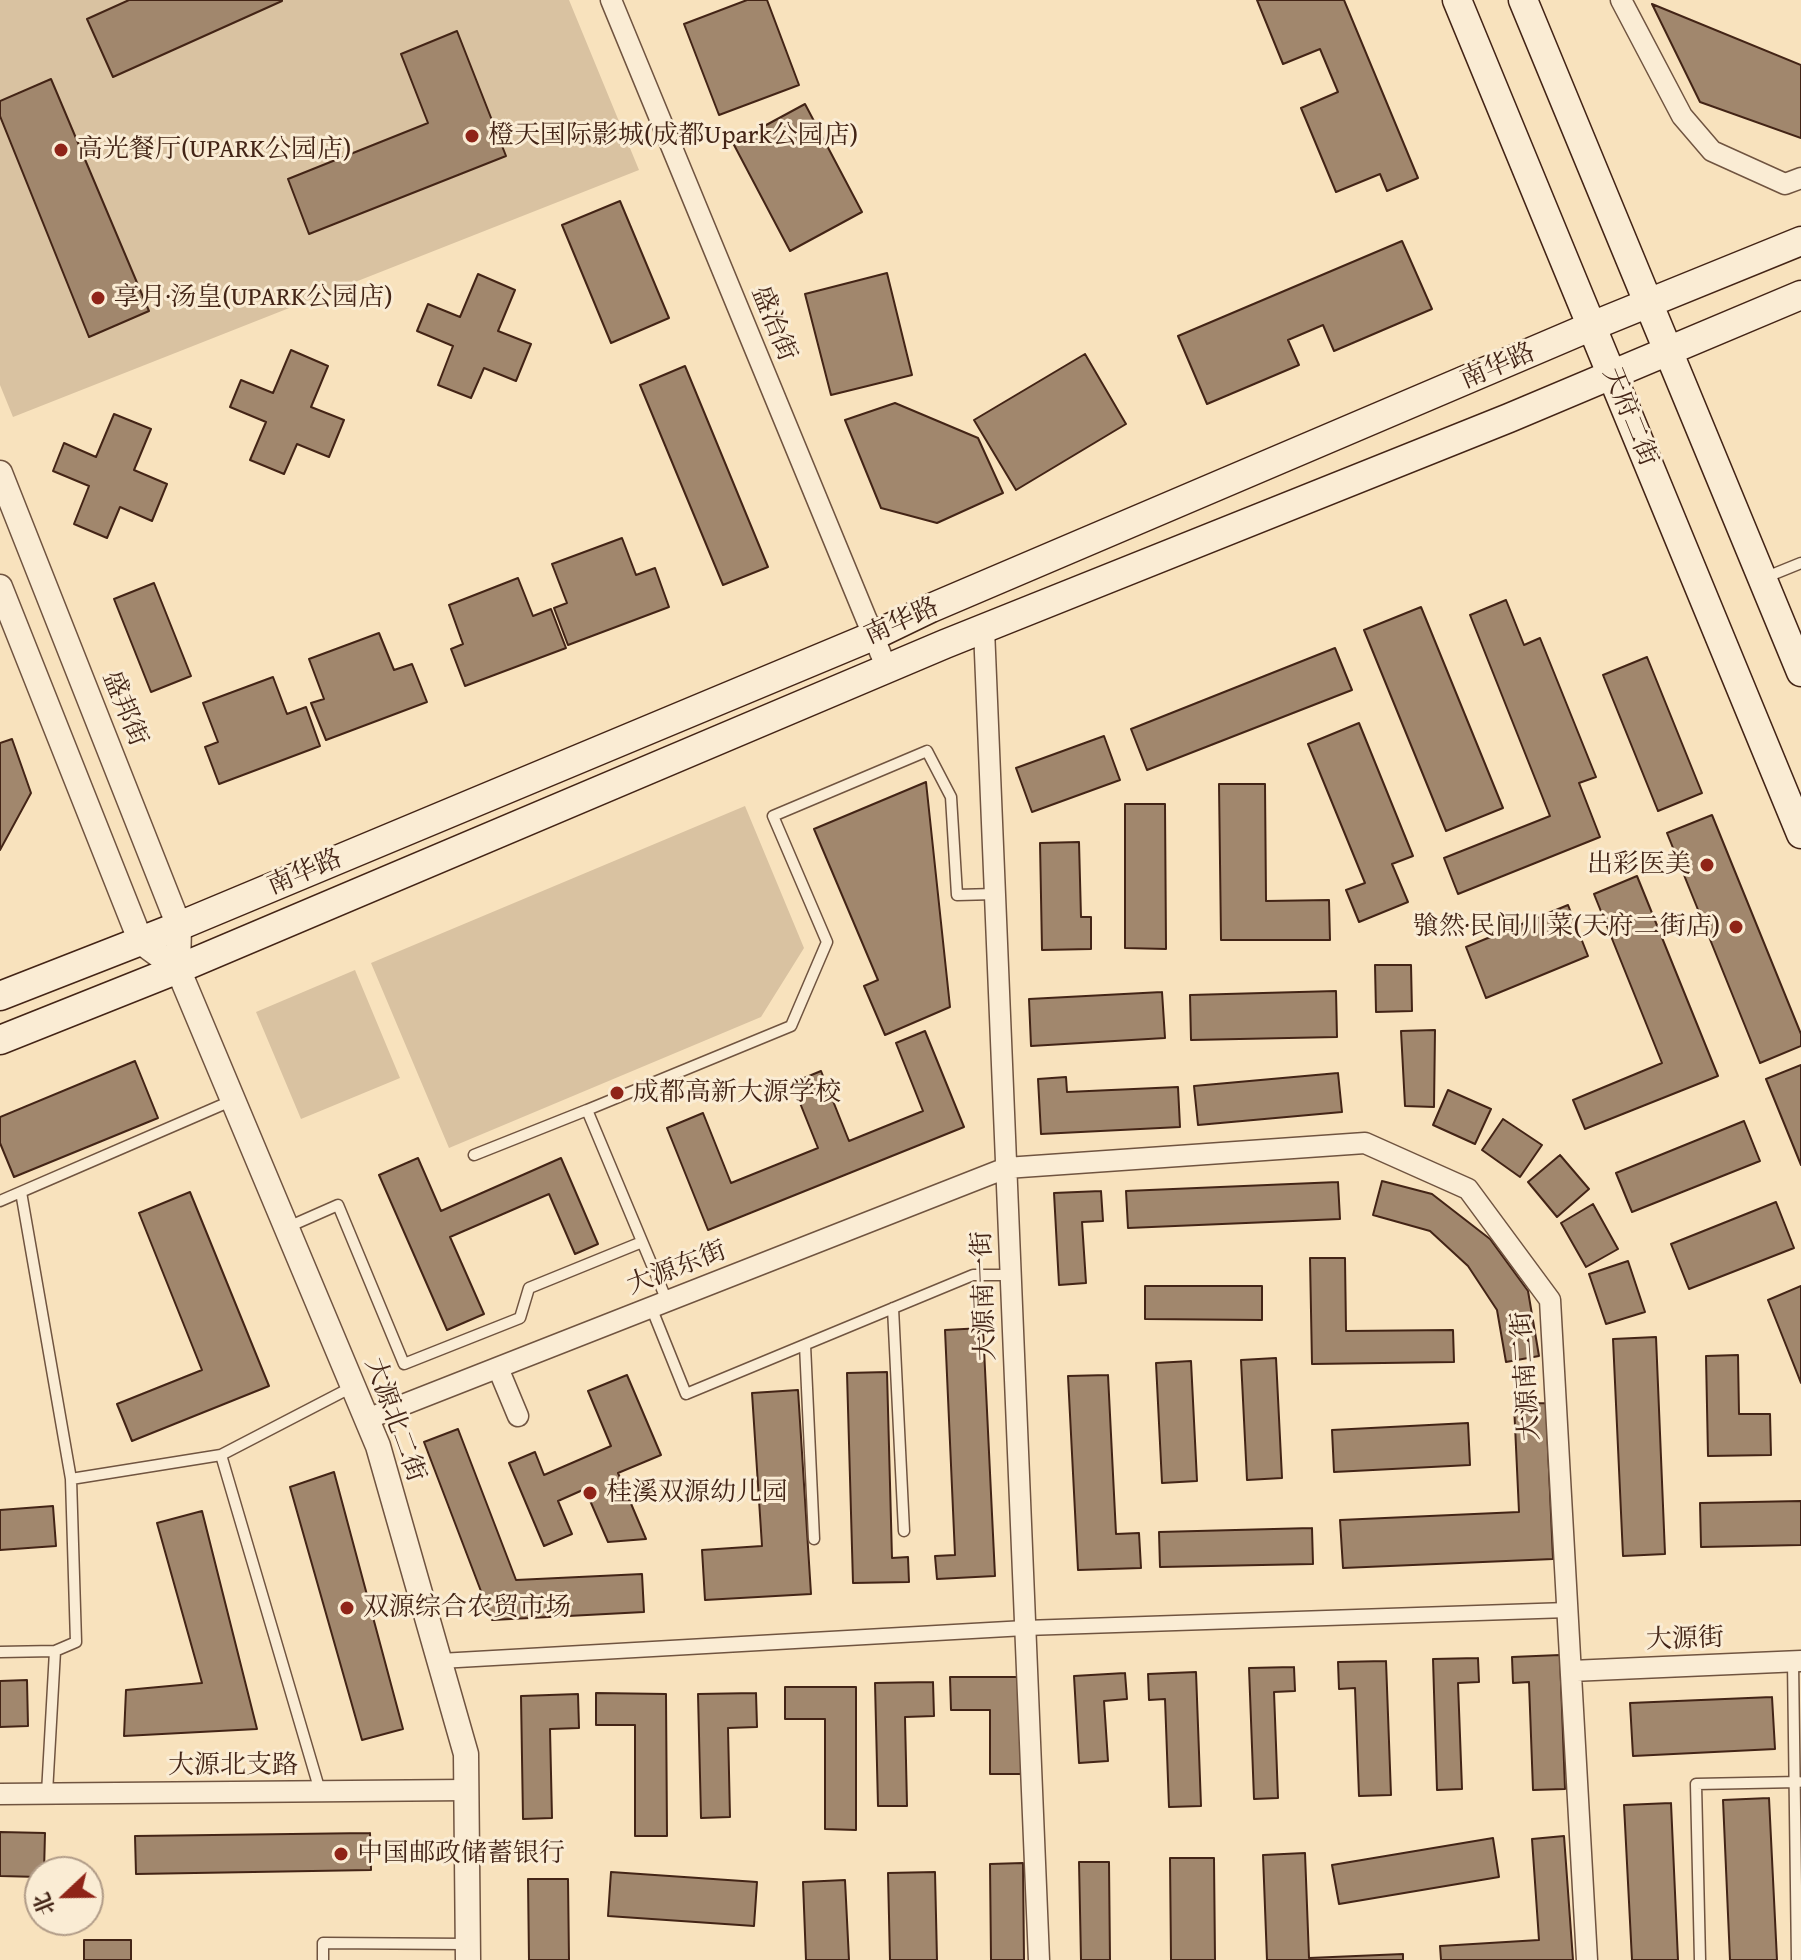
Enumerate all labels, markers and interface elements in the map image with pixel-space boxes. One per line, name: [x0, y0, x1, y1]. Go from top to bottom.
place label: 橙天国际影城(成都Upark公园店): [488, 120, 858, 152]
marker: 橙天国际影城(成都Upark公园店): [463, 127, 481, 145]
place label: 高光餐厅(UPARK公园店): [77, 134, 351, 166]
marker: 高光餐厅(UPARK公园店): [52, 141, 70, 159]
place label: 享月·汤皇(UPARK公园店): [114, 282, 393, 314]
street label: 盛治街: [744, 282, 802, 366]
marker: 享月·汤皇(UPARK公园店): [89, 289, 107, 307]
street label: 南华路: [1456, 337, 1540, 397]
street label: 天府二街: [1595, 363, 1663, 471]
street label: 南华路: [860, 592, 944, 652]
street label: 盛邦街: [95, 667, 153, 751]
street label: 南华路: [263, 843, 347, 903]
place label: 出彩医美: [1587, 849, 1691, 881]
marker: 出彩医美: [1698, 856, 1716, 874]
place label: 飸然·民间川菜(天府二街店): [1413, 911, 1720, 943]
marker: 飸然·民间川菜(天府二街店): [1727, 918, 1745, 936]
place label: 成都高新大源学校: [633, 1077, 841, 1109]
marker: 成都高新大源学校: [608, 1084, 626, 1102]
street label: 大源南一街: [967, 1230, 1003, 1362]
street label: 大源东街: [623, 1236, 731, 1302]
street label: 大源南二街: [1507, 1310, 1547, 1442]
street label: 大源北二街: [357, 1354, 431, 1486]
place label: 桂溪双源幼儿园: [606, 1477, 788, 1509]
marker: 桂溪双源幼儿园: [581, 1484, 599, 1502]
place label: 双源综合农贸市场: [363, 1592, 571, 1624]
marker: 双源综合农贸市场: [338, 1599, 356, 1617]
street label: 大源街: [1645, 1623, 1725, 1657]
street label: 大源北支路: [168, 1750, 298, 1782]
place label: 中国邮政储蓄银行: [357, 1838, 565, 1870]
marker: 中国邮政储蓄银行: [332, 1845, 350, 1863]
north arrow: [24, 1856, 104, 1936]
text: 北: [25, 1888, 63, 1920]

